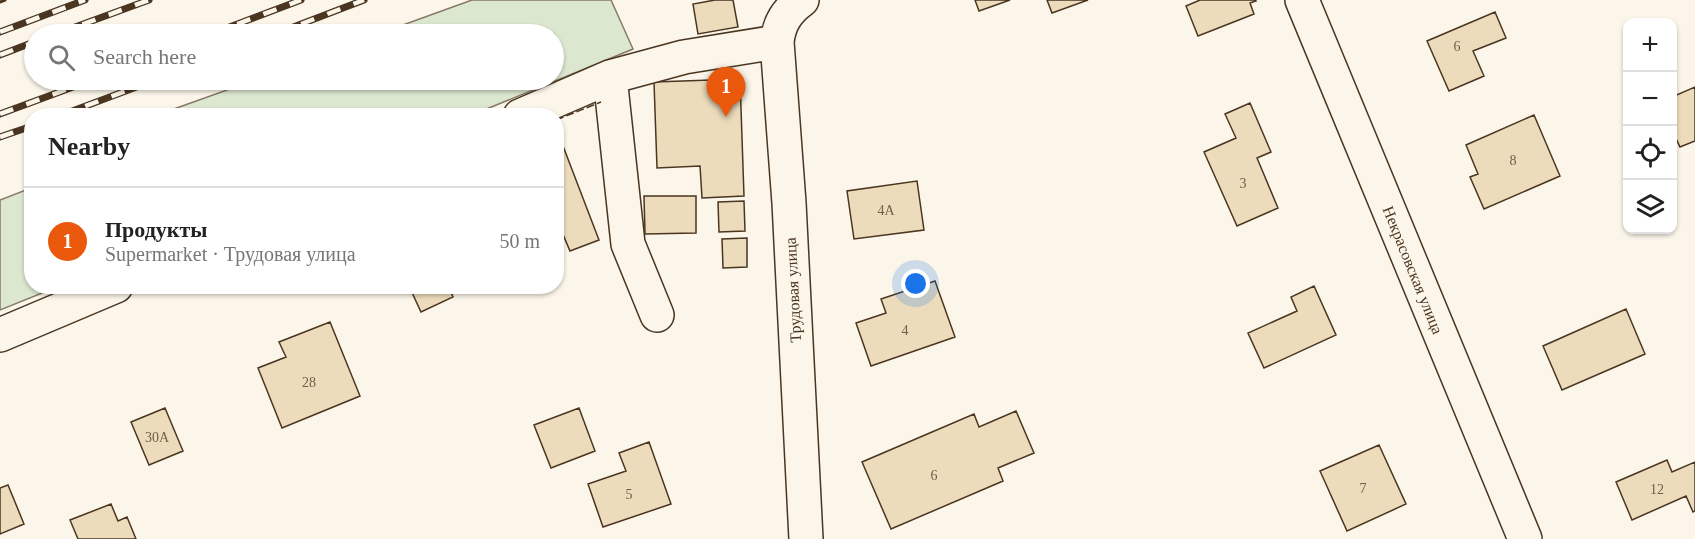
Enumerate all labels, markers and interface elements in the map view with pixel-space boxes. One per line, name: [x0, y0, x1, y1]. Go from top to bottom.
map controls: [1623, 18, 1677, 234]
button: +: [1623, 18, 1677, 72]
search box: [24, 24, 564, 90]
house number: 6: [1454, 39, 1461, 54]
icon: search: [45, 41, 78, 74]
text: Search here: [93, 44, 196, 69]
pin: 1: [706, 68, 746, 117]
button: −: [1623, 72, 1677, 126]
button: locate: [1623, 126, 1677, 180]
text: Nearby: [48, 132, 130, 161]
house number: 8: [1510, 153, 1517, 168]
house number: 3: [1240, 176, 1247, 191]
button: layers: [1623, 180, 1677, 234]
house number: 4А: [877, 203, 895, 218]
street label: Некрасовская улица: [1379, 203, 1446, 337]
text: Продукты: [105, 217, 208, 242]
text: 1: [63, 230, 73, 252]
text: 50 m: [499, 230, 540, 252]
street label: Трудовая улица: [782, 237, 805, 343]
text: Supermarket · Трудовая улица: [105, 243, 356, 265]
your location: [901, 269, 930, 298]
house number: 4: [902, 323, 909, 338]
house number: 28: [302, 375, 316, 390]
house number: 30А: [145, 430, 170, 445]
house number: 6: [931, 468, 938, 483]
house number: 7: [1360, 481, 1367, 496]
house number: 12: [1650, 482, 1664, 497]
house number: 5: [626, 487, 633, 502]

